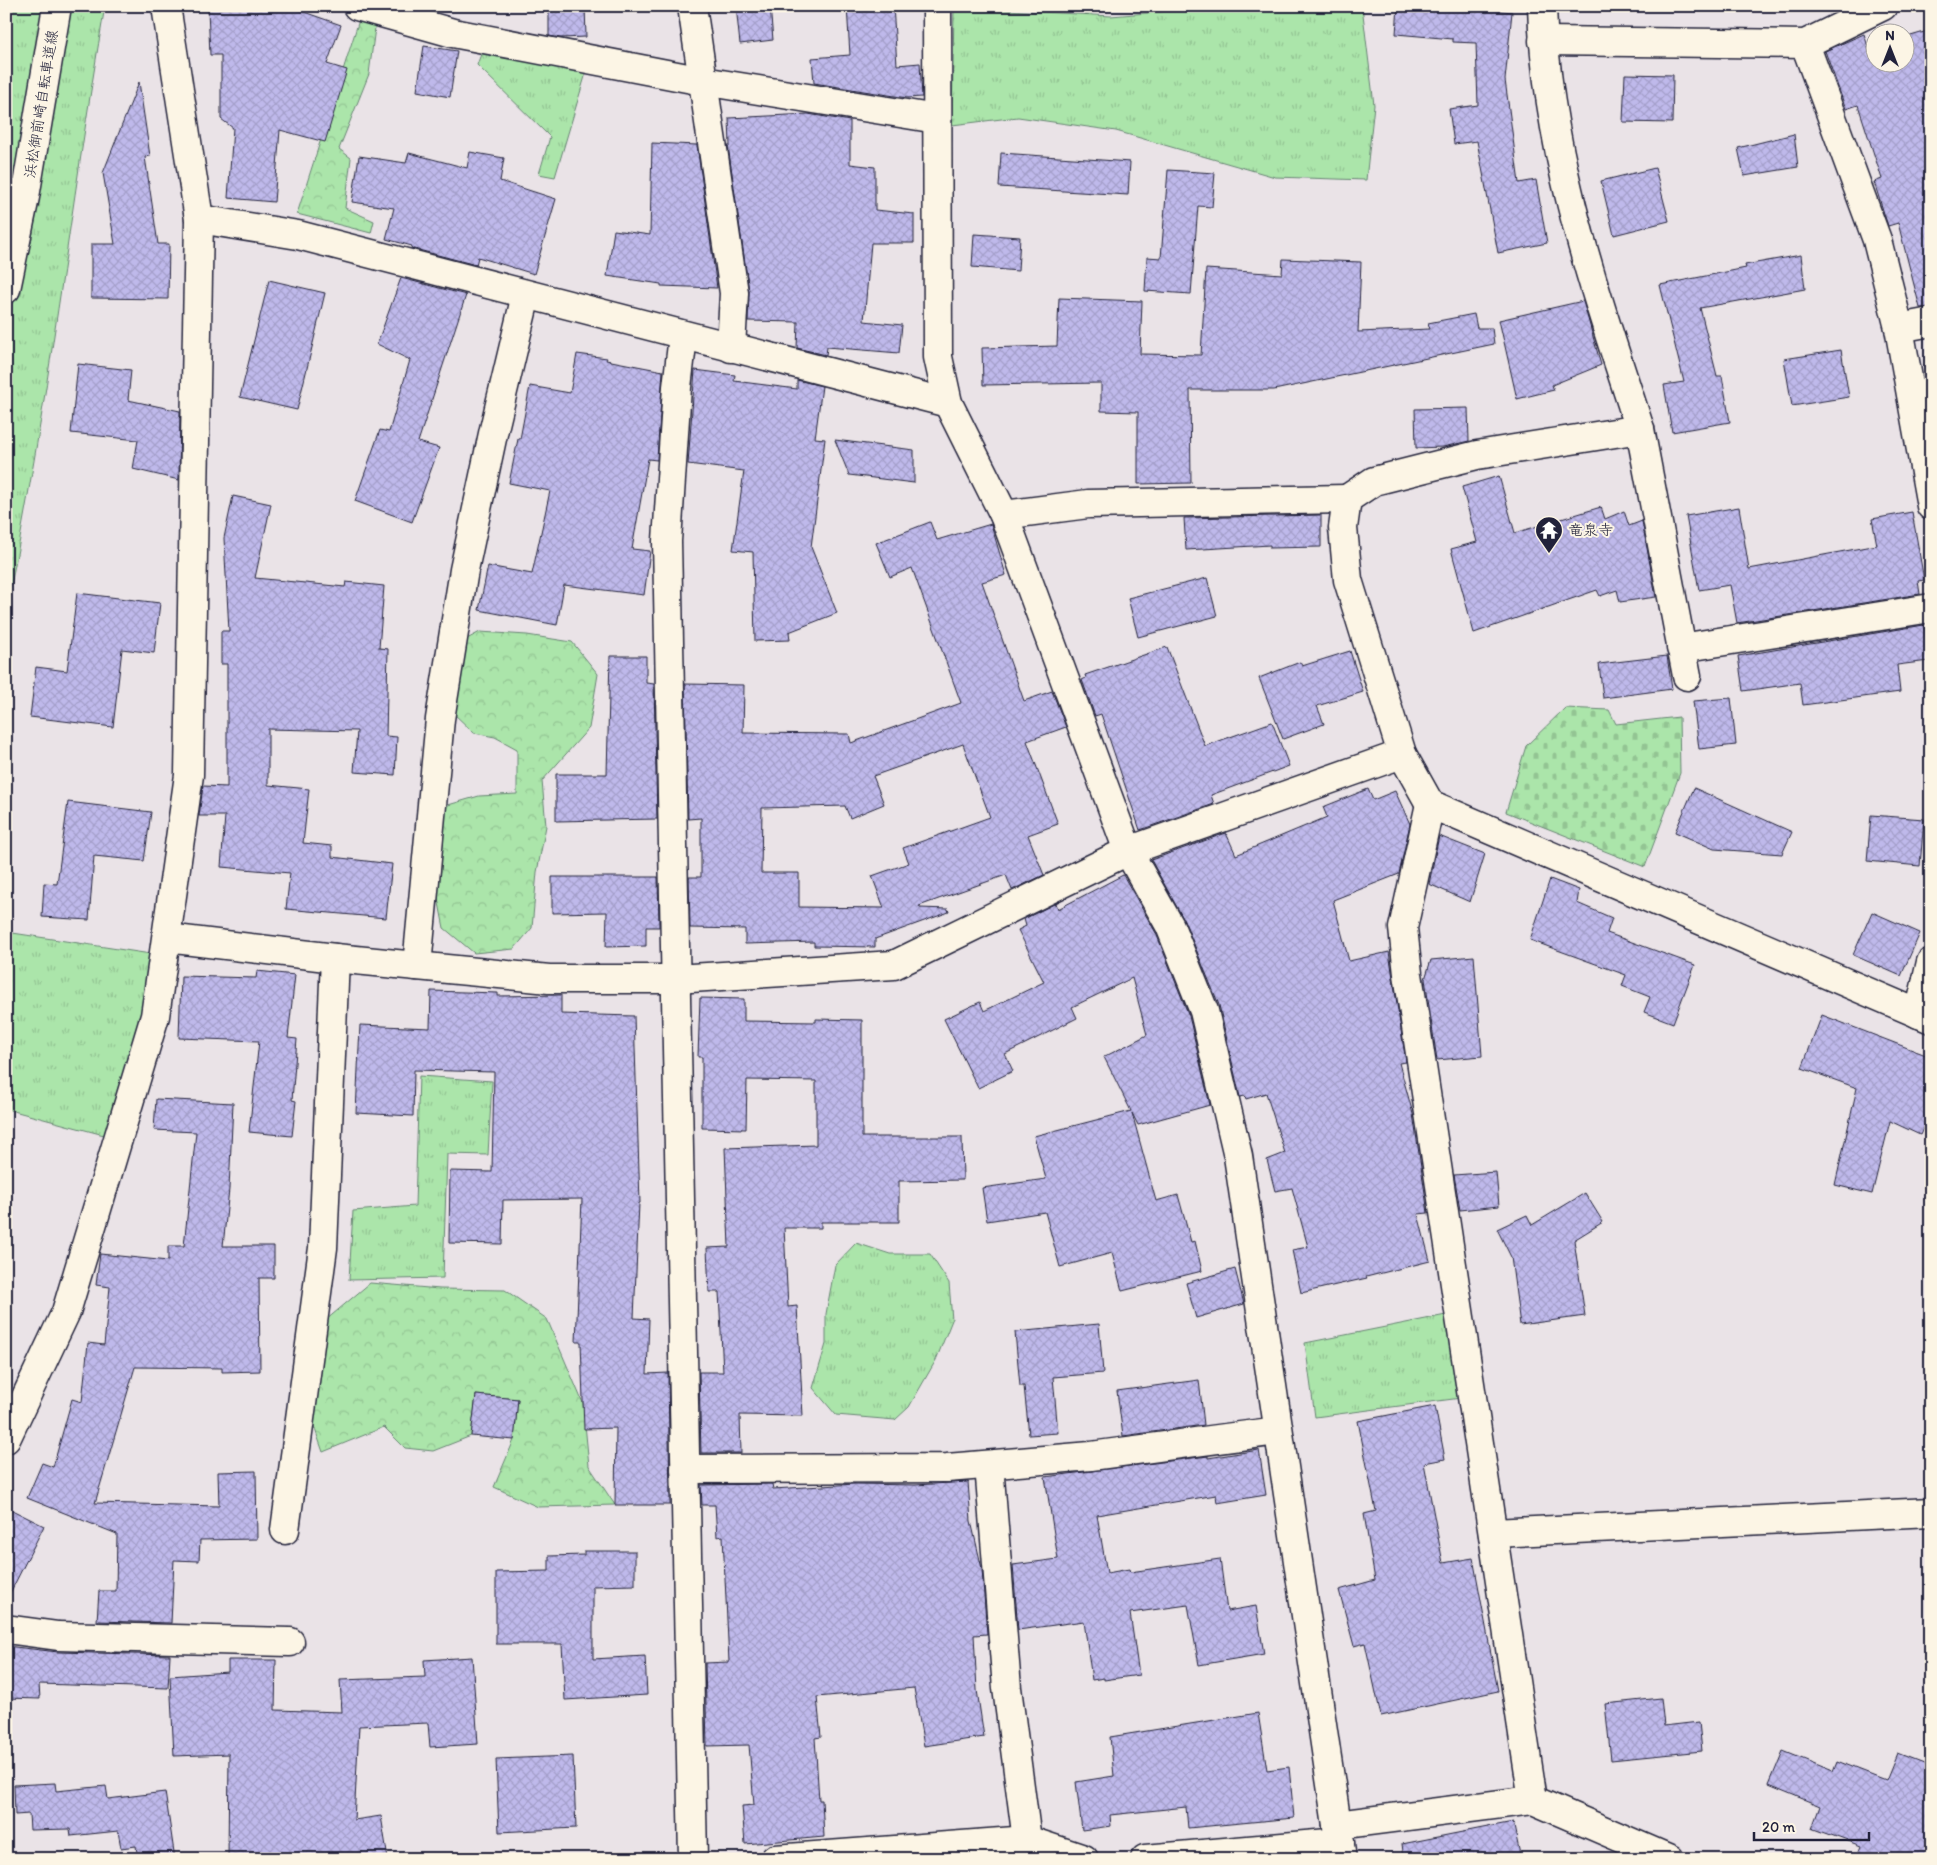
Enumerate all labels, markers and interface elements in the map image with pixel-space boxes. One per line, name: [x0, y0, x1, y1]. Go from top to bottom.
north arrow: [1864, 22, 1914, 72]
text: N: [1885, 27, 1895, 44]
street label: 浜松御前崎自転車道線: [20, 29, 62, 179]
temple icon: 竜泉寺: [1534, 515, 1564, 554]
place label: 竜泉寺: [1568, 521, 1613, 539]
scale bar: [1754, 1810, 1870, 1842]
text: 20 m: [1762, 1818, 1796, 1836]

